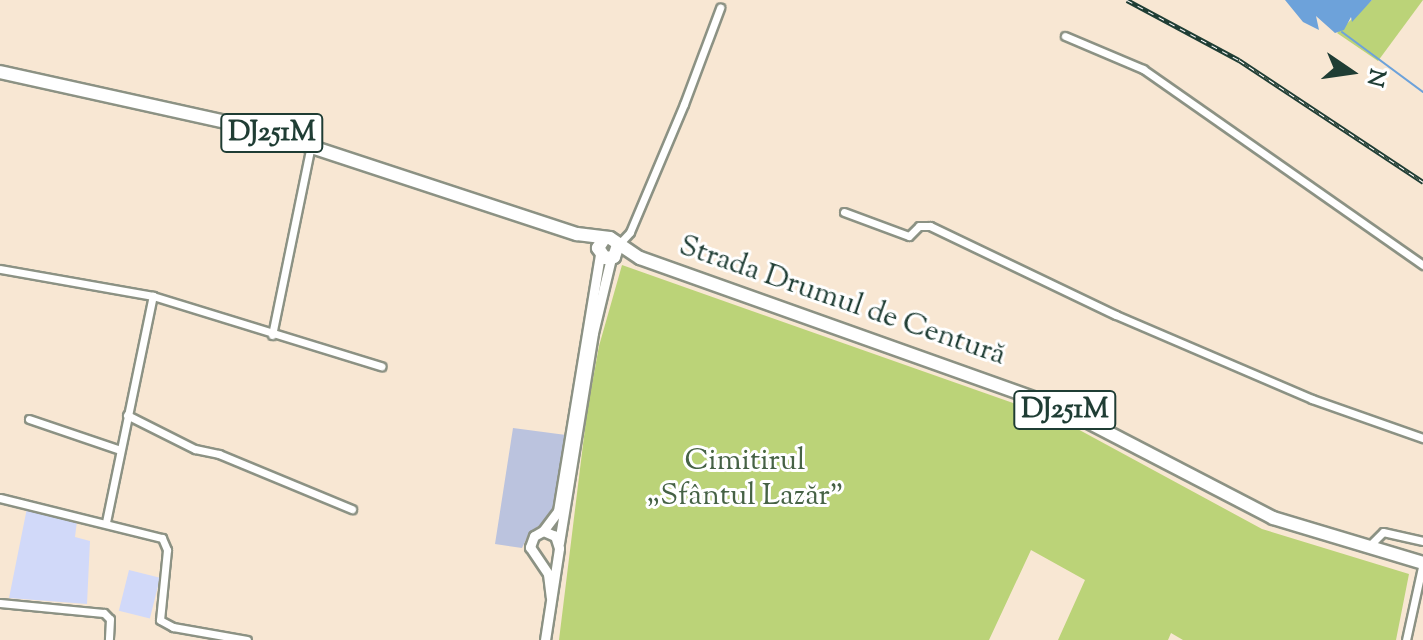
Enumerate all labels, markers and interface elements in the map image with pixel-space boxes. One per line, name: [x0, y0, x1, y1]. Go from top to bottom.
north arrow: [1311, 32, 1391, 112]
text: N: [1357, 65, 1392, 90]
road number: DJ251M: [220, 109, 324, 157]
street label: Strada Drumul de Centură: [674, 229, 1010, 375]
road number: DJ251M: [1013, 386, 1117, 434]
park label: Cimitirul „Sfântul Lazăr”: [646, 444, 844, 514]

